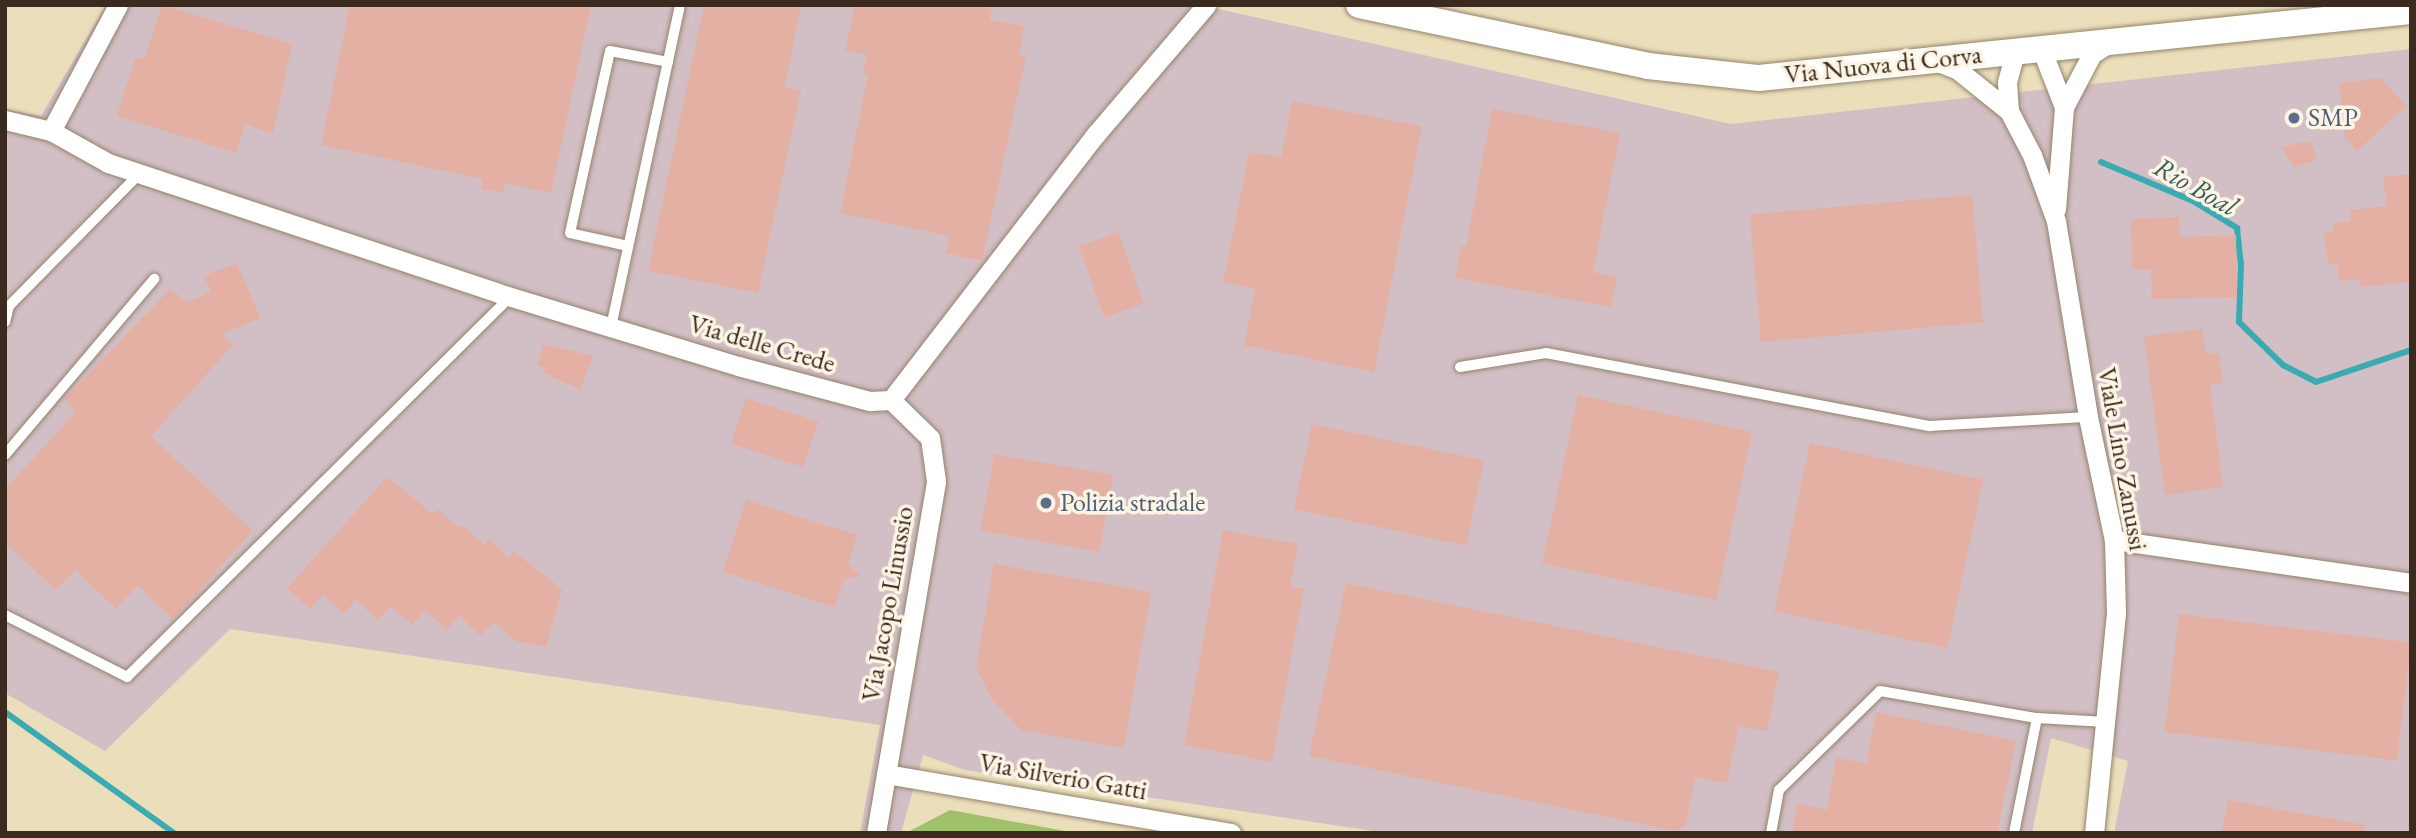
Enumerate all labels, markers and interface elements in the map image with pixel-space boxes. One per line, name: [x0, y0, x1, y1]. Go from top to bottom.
street label: Via Nuova di Corva: [1783, 39, 1983, 91]
place label: SMP: [2308, 102, 2358, 134]
marker: SMP: [2286, 110, 2302, 126]
water label: Rio Boal: [2148, 149, 2244, 223]
street label: Via delle Crede: [685, 308, 839, 380]
street label: Viale Lino Zanussi: [2091, 365, 2153, 553]
place label: Polizia stradale: [1060, 487, 1205, 519]
marker: Polizia stradale: [1038, 495, 1054, 511]
street label: Via Jacopo Linussio: [855, 504, 921, 704]
street label: Via Silverio Gatti: [977, 747, 1149, 807]

